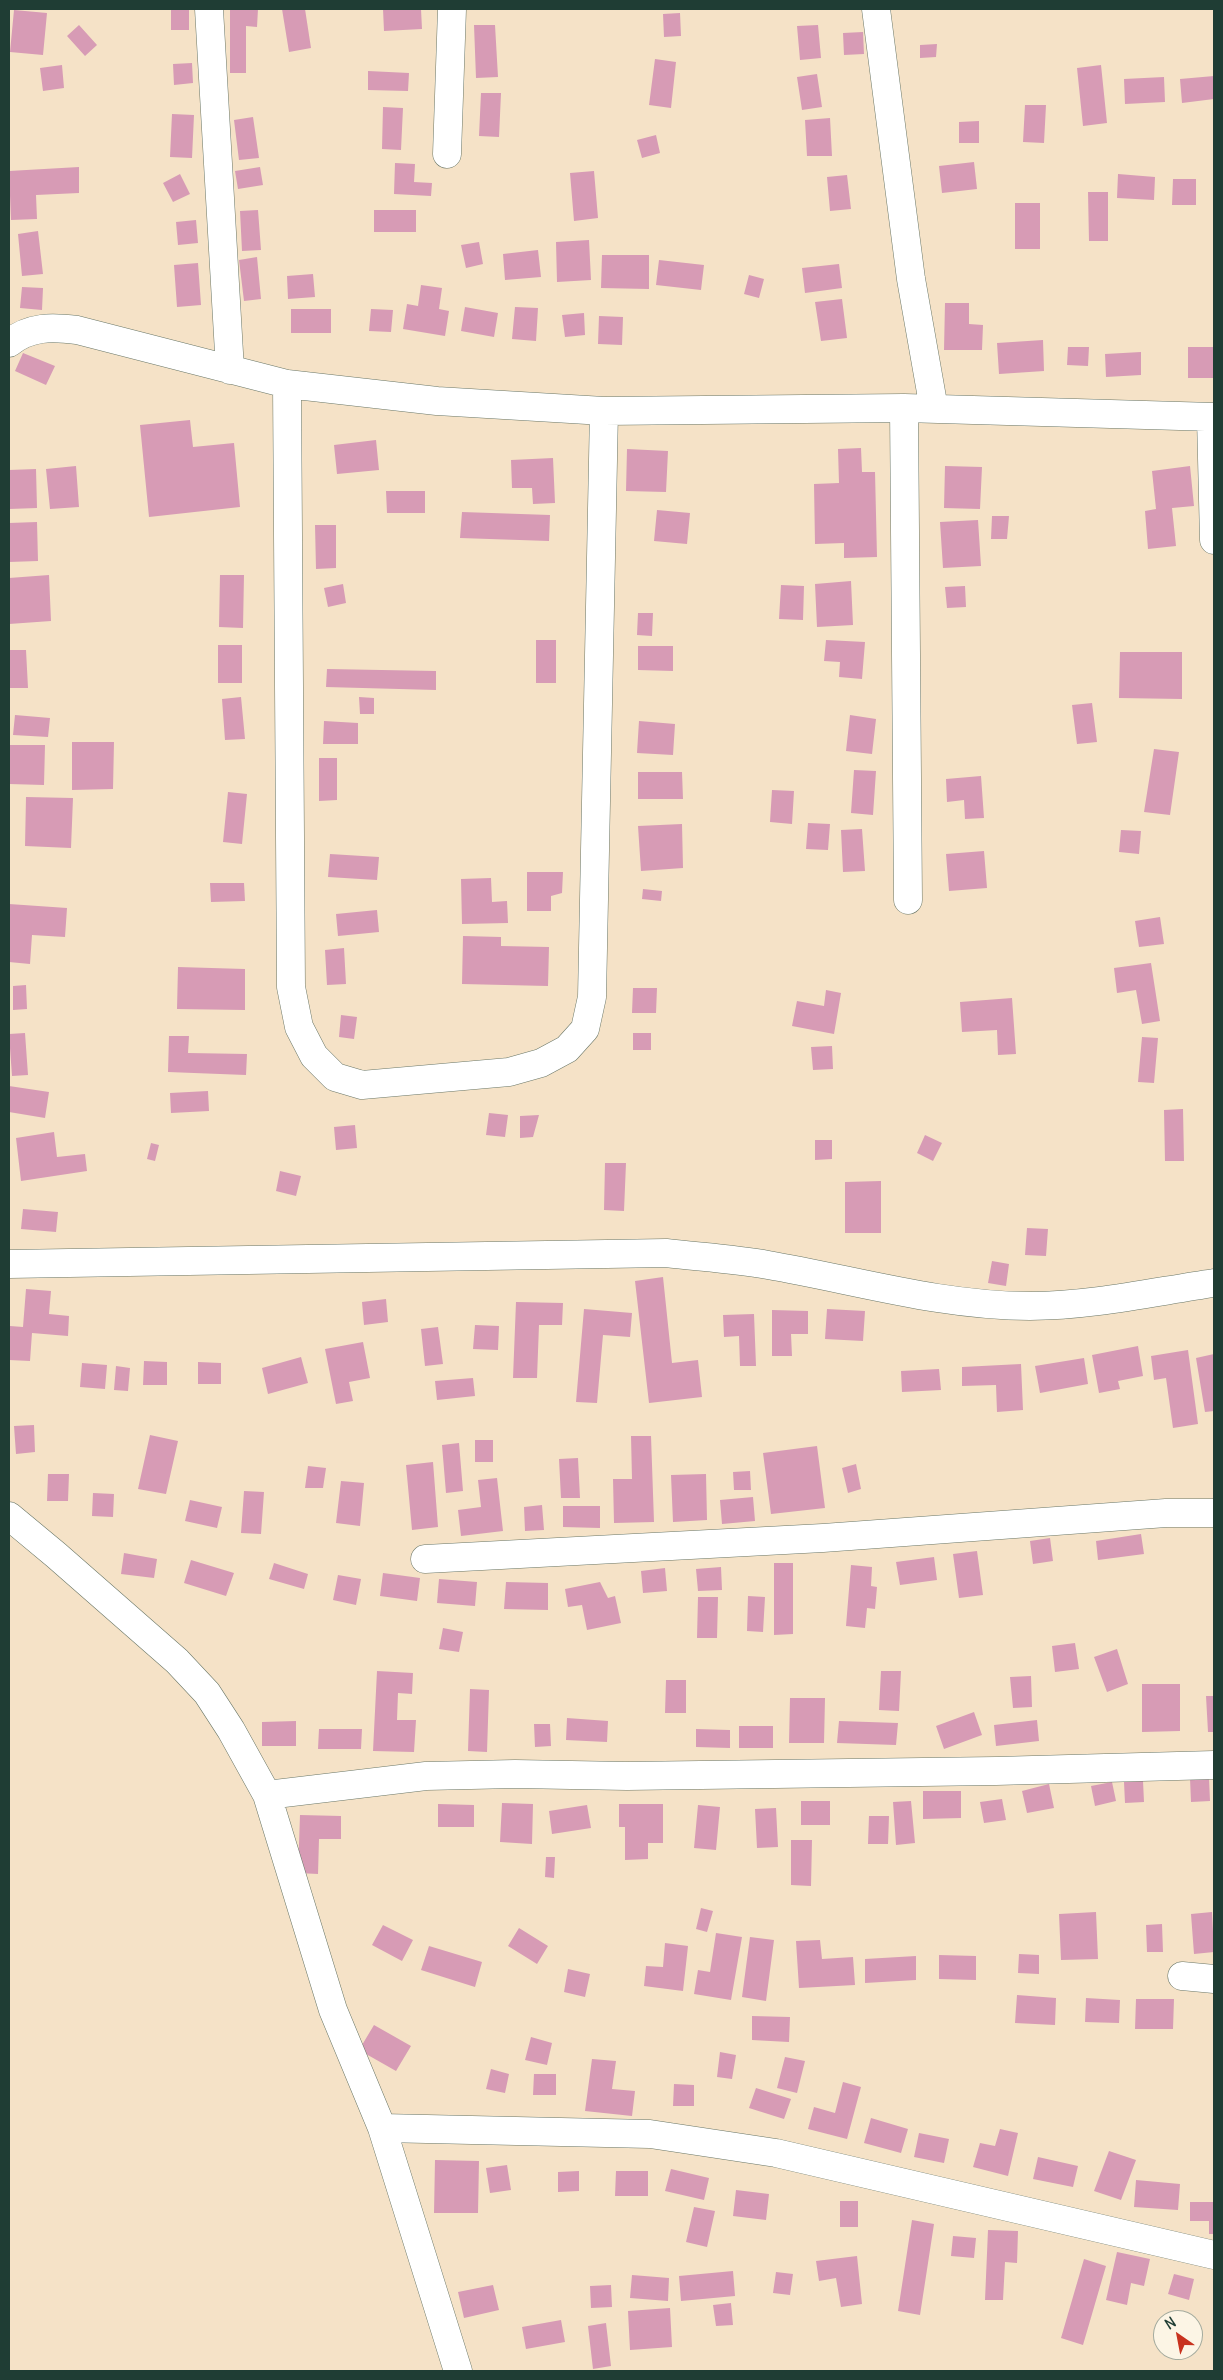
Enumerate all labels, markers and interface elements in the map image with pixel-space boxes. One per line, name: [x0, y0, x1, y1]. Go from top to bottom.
north arrow: [1153, 2310, 1203, 2360]
text: N: [1161, 2313, 1179, 2333]

